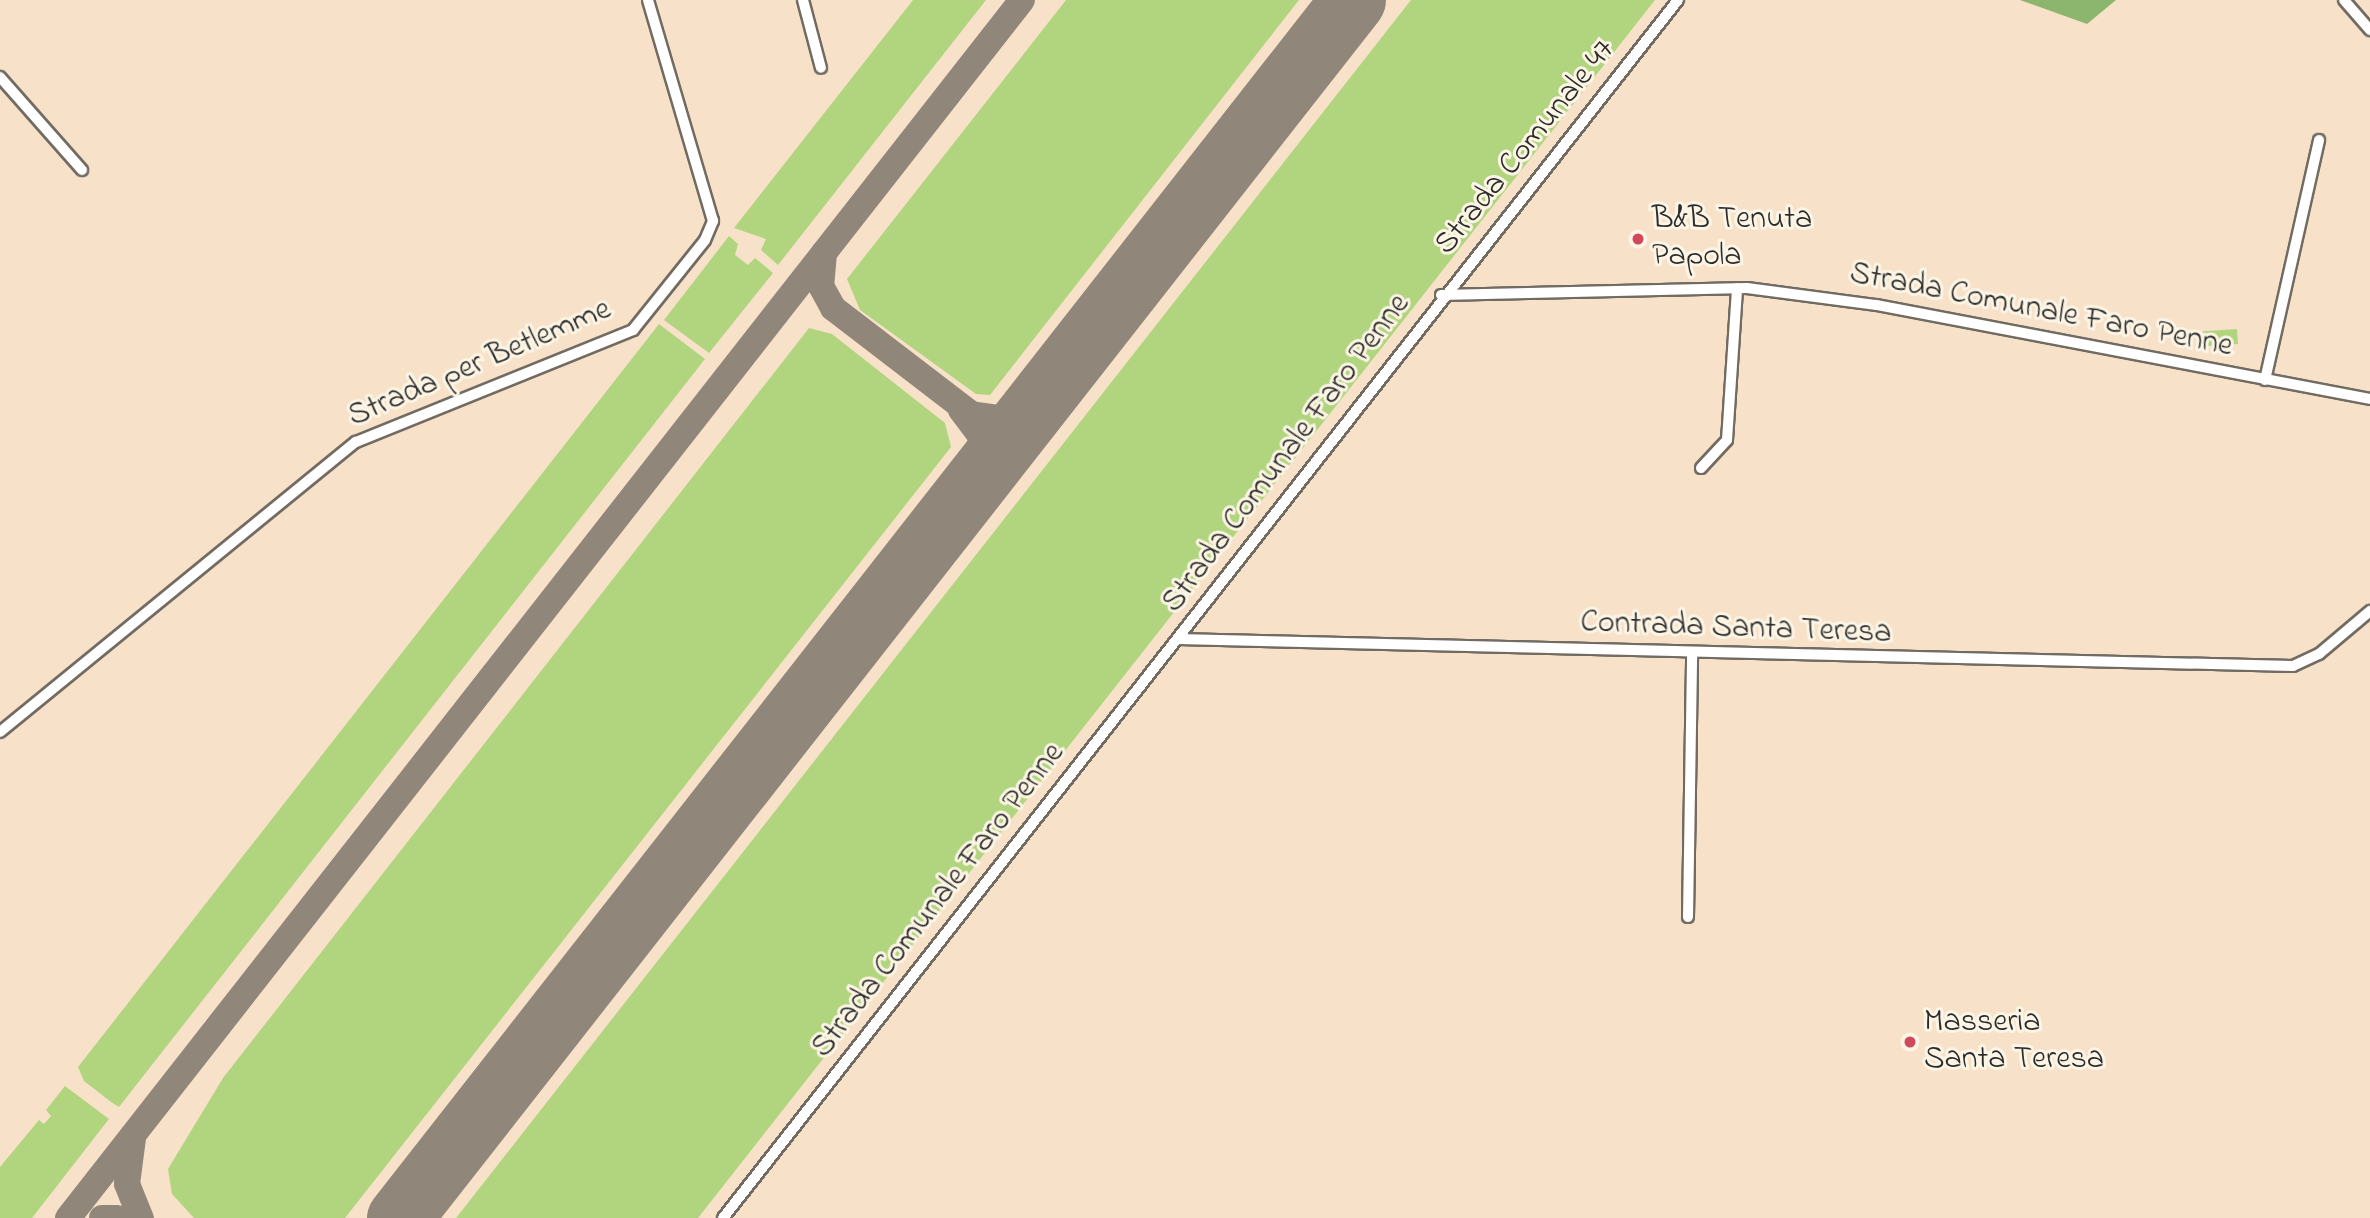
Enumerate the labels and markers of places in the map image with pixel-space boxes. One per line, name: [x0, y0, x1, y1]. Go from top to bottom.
place label: B&B Tenuta Papola: [1652, 202, 1812, 277]
marker: B&B Tenuta Papola: [1630, 231, 1646, 247]
place label: Masseria Santa Teresa: [1924, 1005, 2104, 1080]
marker: Masseria Santa Teresa: [1902, 1034, 1918, 1050]

